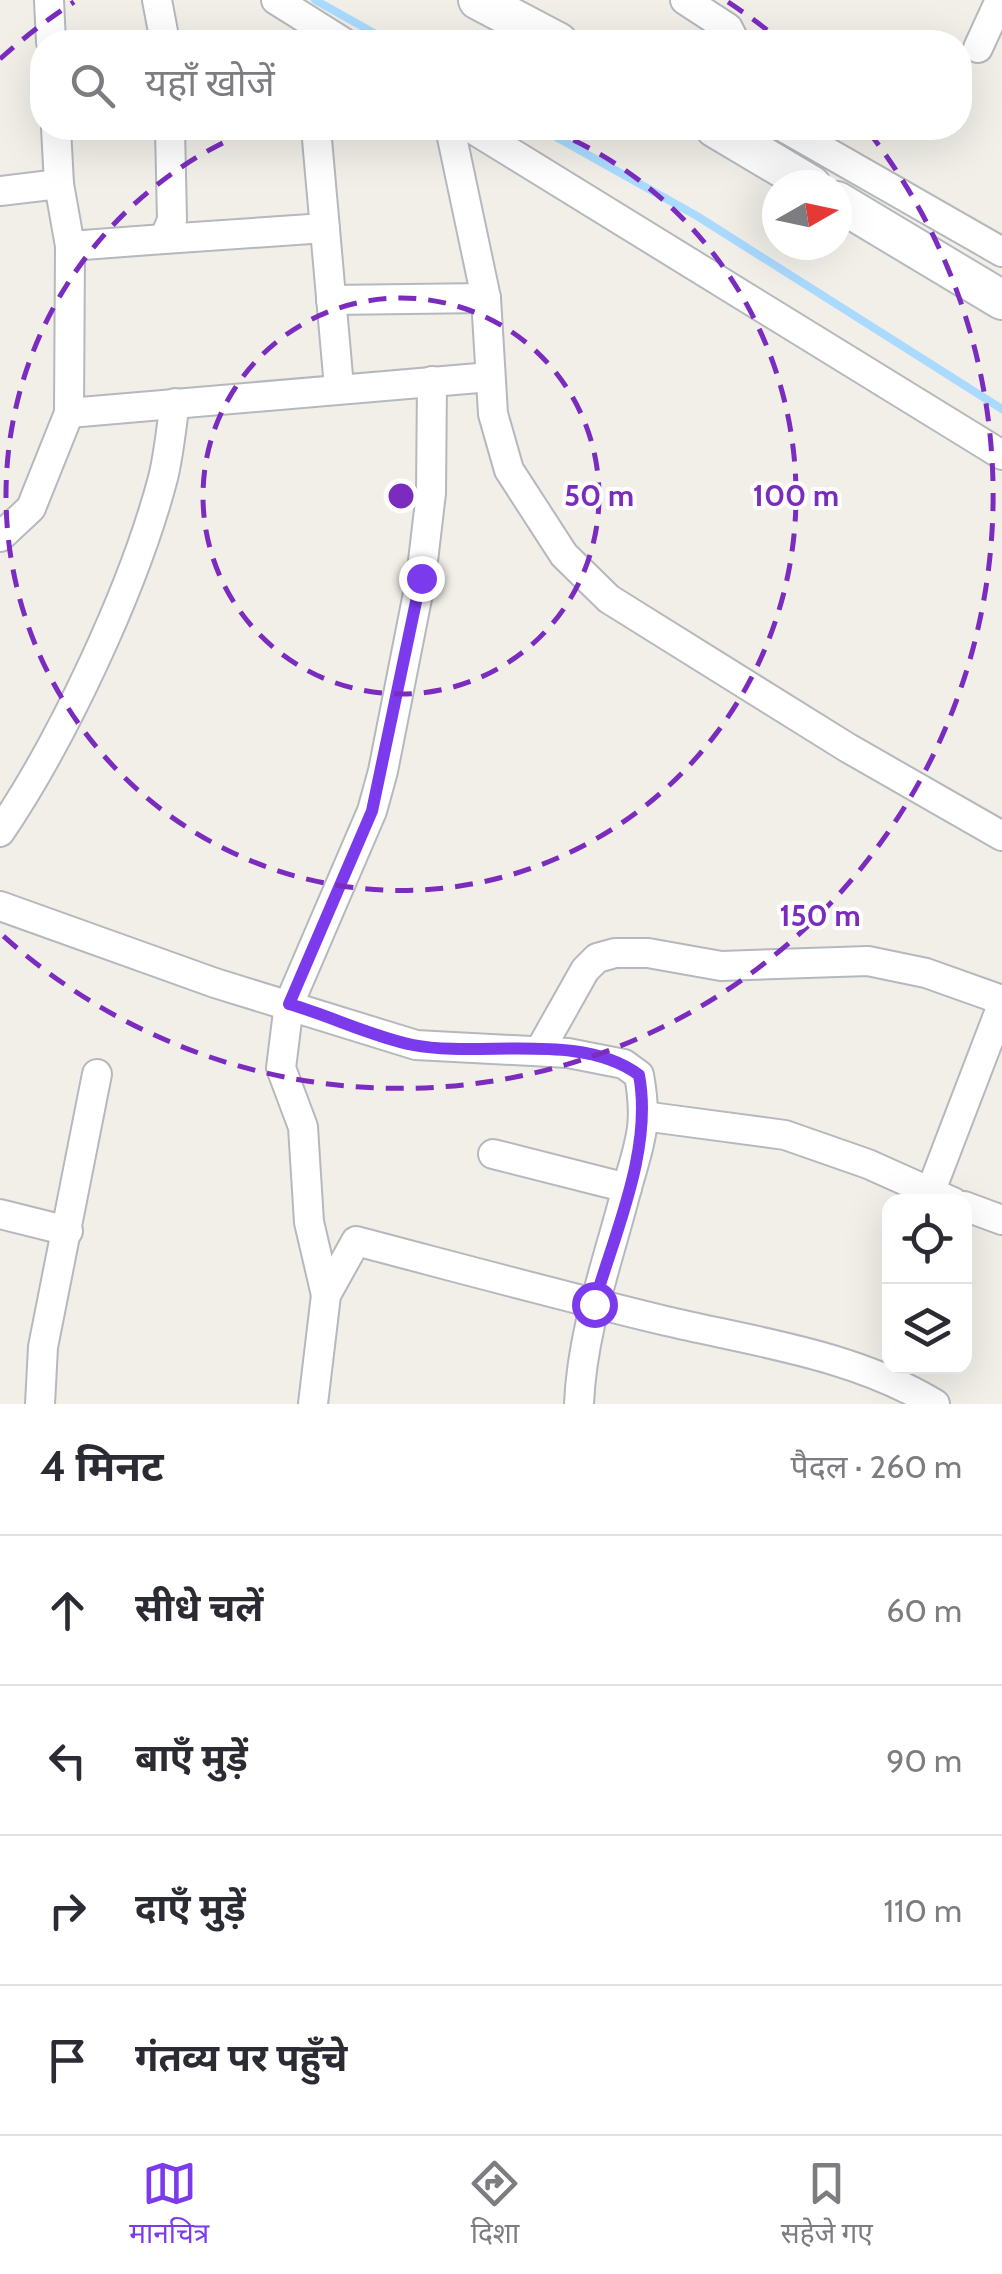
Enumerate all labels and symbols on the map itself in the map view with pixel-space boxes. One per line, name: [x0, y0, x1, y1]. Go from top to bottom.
north arrow: [762, 170, 852, 260]
text: 50 m: [564, 477, 634, 514]
text: 100 m: [753, 477, 839, 514]
centre of rings: [383, 478, 419, 514]
route end: [399, 556, 445, 602]
text: 150 m: [779, 897, 861, 934]
route start: [572, 1282, 618, 1328]

